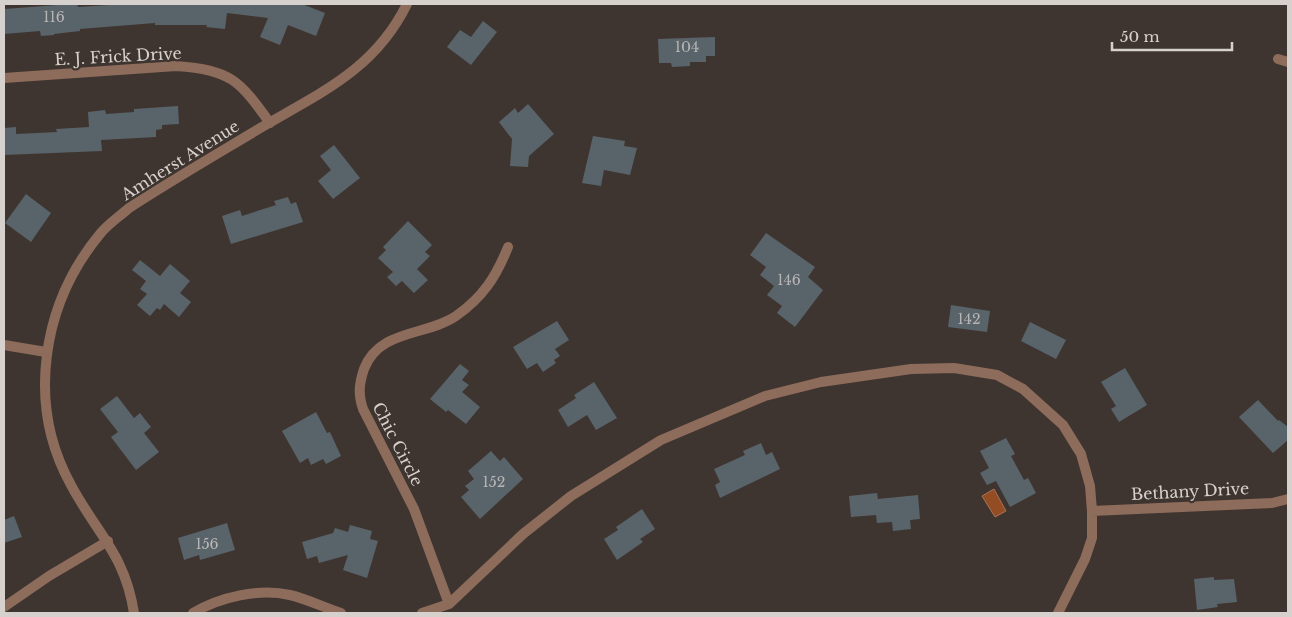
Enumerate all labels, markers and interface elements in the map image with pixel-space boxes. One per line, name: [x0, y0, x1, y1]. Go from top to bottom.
house number: 116: [43, 8, 65, 26]
scale bar: [1112, 20, 1232, 52]
text: 50 m: [1120, 27, 1160, 46]
house number: 104: [675, 38, 699, 56]
street label: E. J. Frick Drive: [54, 43, 182, 69]
street label: Amherst Avenue: [116, 116, 243, 205]
house number: 146: [777, 271, 801, 289]
house number: 142: [957, 310, 981, 328]
street label: Chic Circle: [368, 399, 428, 489]
house number: 152: [483, 473, 505, 491]
street label: Bethany Drive: [1130, 478, 1250, 504]
house number: 156: [195, 535, 219, 553]

